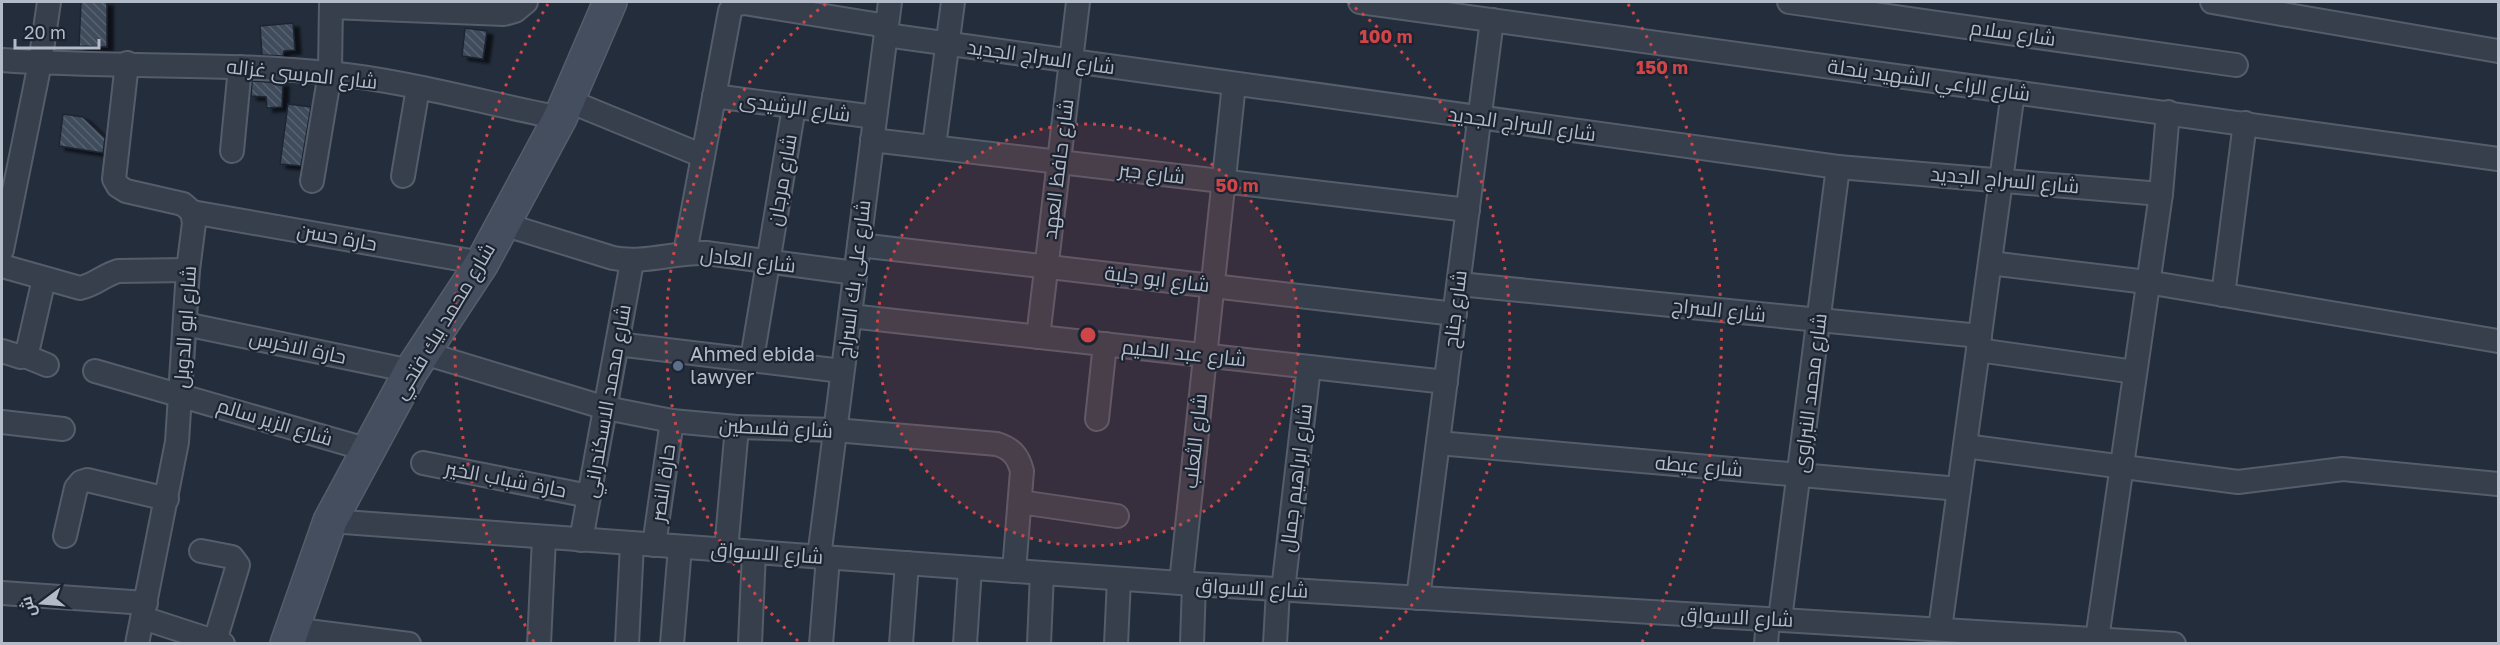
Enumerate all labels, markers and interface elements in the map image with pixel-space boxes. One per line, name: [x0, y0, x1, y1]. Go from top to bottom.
scale bar: [15, 12, 99, 50]
street label: شارع سلام: [1968, 14, 2058, 53]
text: 20 m: [24, 21, 66, 43]
text: 100 m: [1360, 25, 1412, 47]
street label: شارع السراج الجديد: [965, 34, 1117, 81]
street label: شارع المرسى غزاله: [225, 53, 379, 96]
street label: شارع الراعي الشهيد بنحلة: [1826, 53, 2032, 110]
text: 150 m: [1636, 56, 1688, 78]
street label: شارع الرشيدى: [738, 86, 852, 129]
street label: شارع حافظ العهد: [1036, 97, 1081, 241]
street label: شارع السراج الجديد: [1446, 101, 1598, 148]
street label: شارع مرجان: [761, 132, 804, 228]
street label: شارع جبر: [1116, 156, 1187, 191]
street label: شارع السراج الجديد: [1929, 161, 2080, 200]
text: 50 m: [1216, 174, 1258, 196]
street label: شارع على بك السراج: [831, 198, 878, 360]
street label: حارة حسن: [295, 217, 379, 257]
street label: شارع محمد بيك فتحي: [387, 238, 504, 406]
street label: شارع العادل: [699, 241, 797, 280]
street label: شارع ابو جلبة: [1103, 260, 1211, 299]
street label: شارع ابو الدوبل: [168, 265, 203, 389]
street label: شارع جناح: [1437, 269, 1474, 350]
street label: شارع السراج: [1671, 292, 1767, 329]
street label: شارع محمد الاسكندراني: [577, 302, 640, 500]
street label: شارع محمد النبراوى: [1787, 312, 1834, 474]
street label: حارة الاخرس: [247, 324, 349, 370]
centre of rings: [1078, 325, 1098, 345]
street label: شارع عبد الحليم: [1120, 334, 1248, 373]
place label: Ahmed ebida lawyer: [690, 341, 815, 388]
marker: Ahmed ebida lawyer: [671, 359, 685, 373]
street label: شارع الزير سالم: [214, 392, 336, 453]
street label: شارع الثعلب: [1177, 392, 1214, 490]
street label: شارع ابراهيم جمال: [1274, 402, 1319, 554]
street label: شارع فلسطين: [718, 412, 834, 445]
street label: حارة النصر: [645, 443, 680, 524]
street label: شارع عيطه: [1654, 449, 1744, 484]
street label: حارة شباب الخير: [442, 454, 569, 503]
street label: شارع الاسواق: [710, 536, 824, 571]
street label: شارع الاسواق: [1195, 572, 1309, 605]
north arrow: [12, 573, 72, 633]
text: ش: [15, 595, 40, 620]
street label: شارع الاسواق: [1680, 601, 1794, 634]

